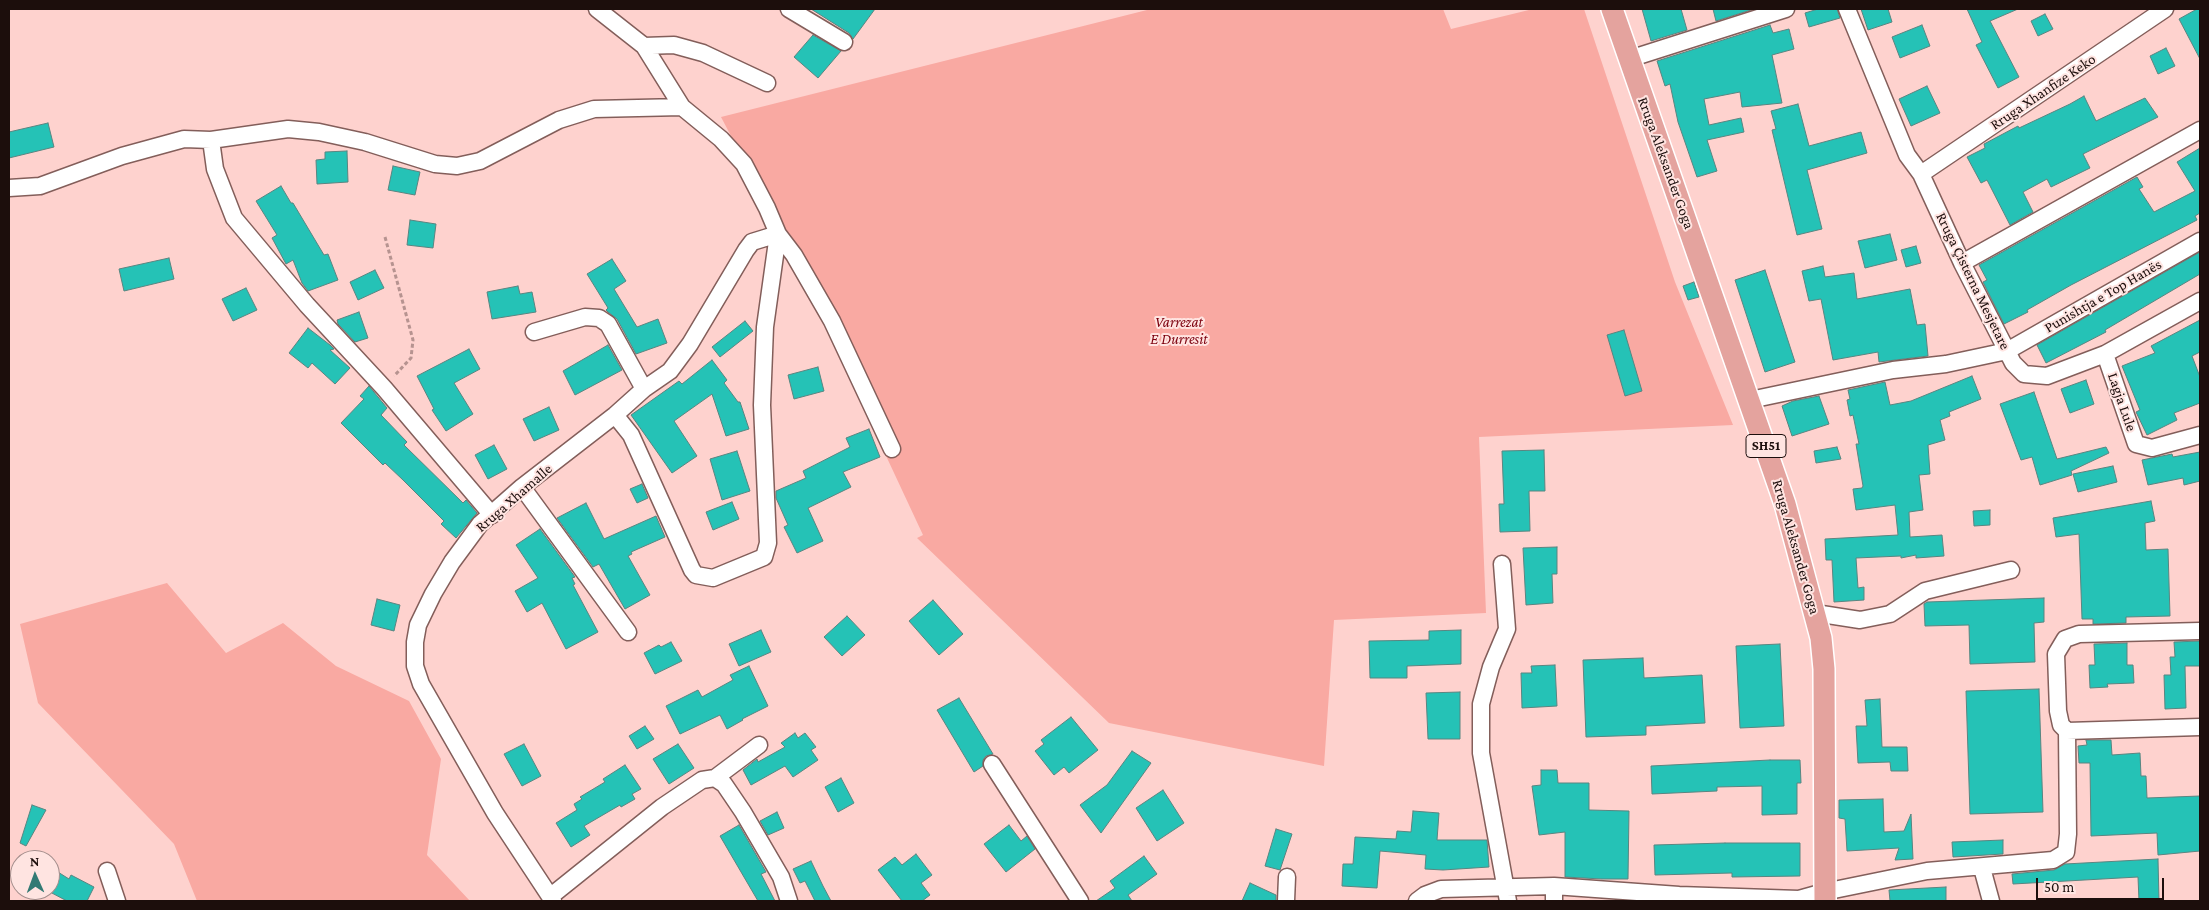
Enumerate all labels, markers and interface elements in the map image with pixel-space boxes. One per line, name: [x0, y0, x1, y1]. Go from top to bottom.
street label: Rruga Xhanfize Keko: [1987, 50, 2099, 134]
street label: Rruga Aleksander Goga: [1634, 94, 1698, 232]
street label: Rruga Çisterna Mesjetare: [1932, 209, 2014, 353]
street label: Punishtja e Top Hanës: [2041, 255, 2165, 337]
park label: Varrezat E Durresit: [1150, 313, 1208, 348]
street label: Lagja Lule: [2104, 370, 2140, 434]
road number: SH51: [1746, 434, 1786, 458]
street label: Rruga Xhamalle: [472, 460, 556, 536]
street label: Rruga Aleksander Goga: [1768, 478, 1824, 616]
north arrow: [10, 850, 60, 900]
text: N: [29, 853, 40, 869]
scale bar: [2039, 868, 2166, 900]
text: 50 m: [2044, 879, 2074, 895]

